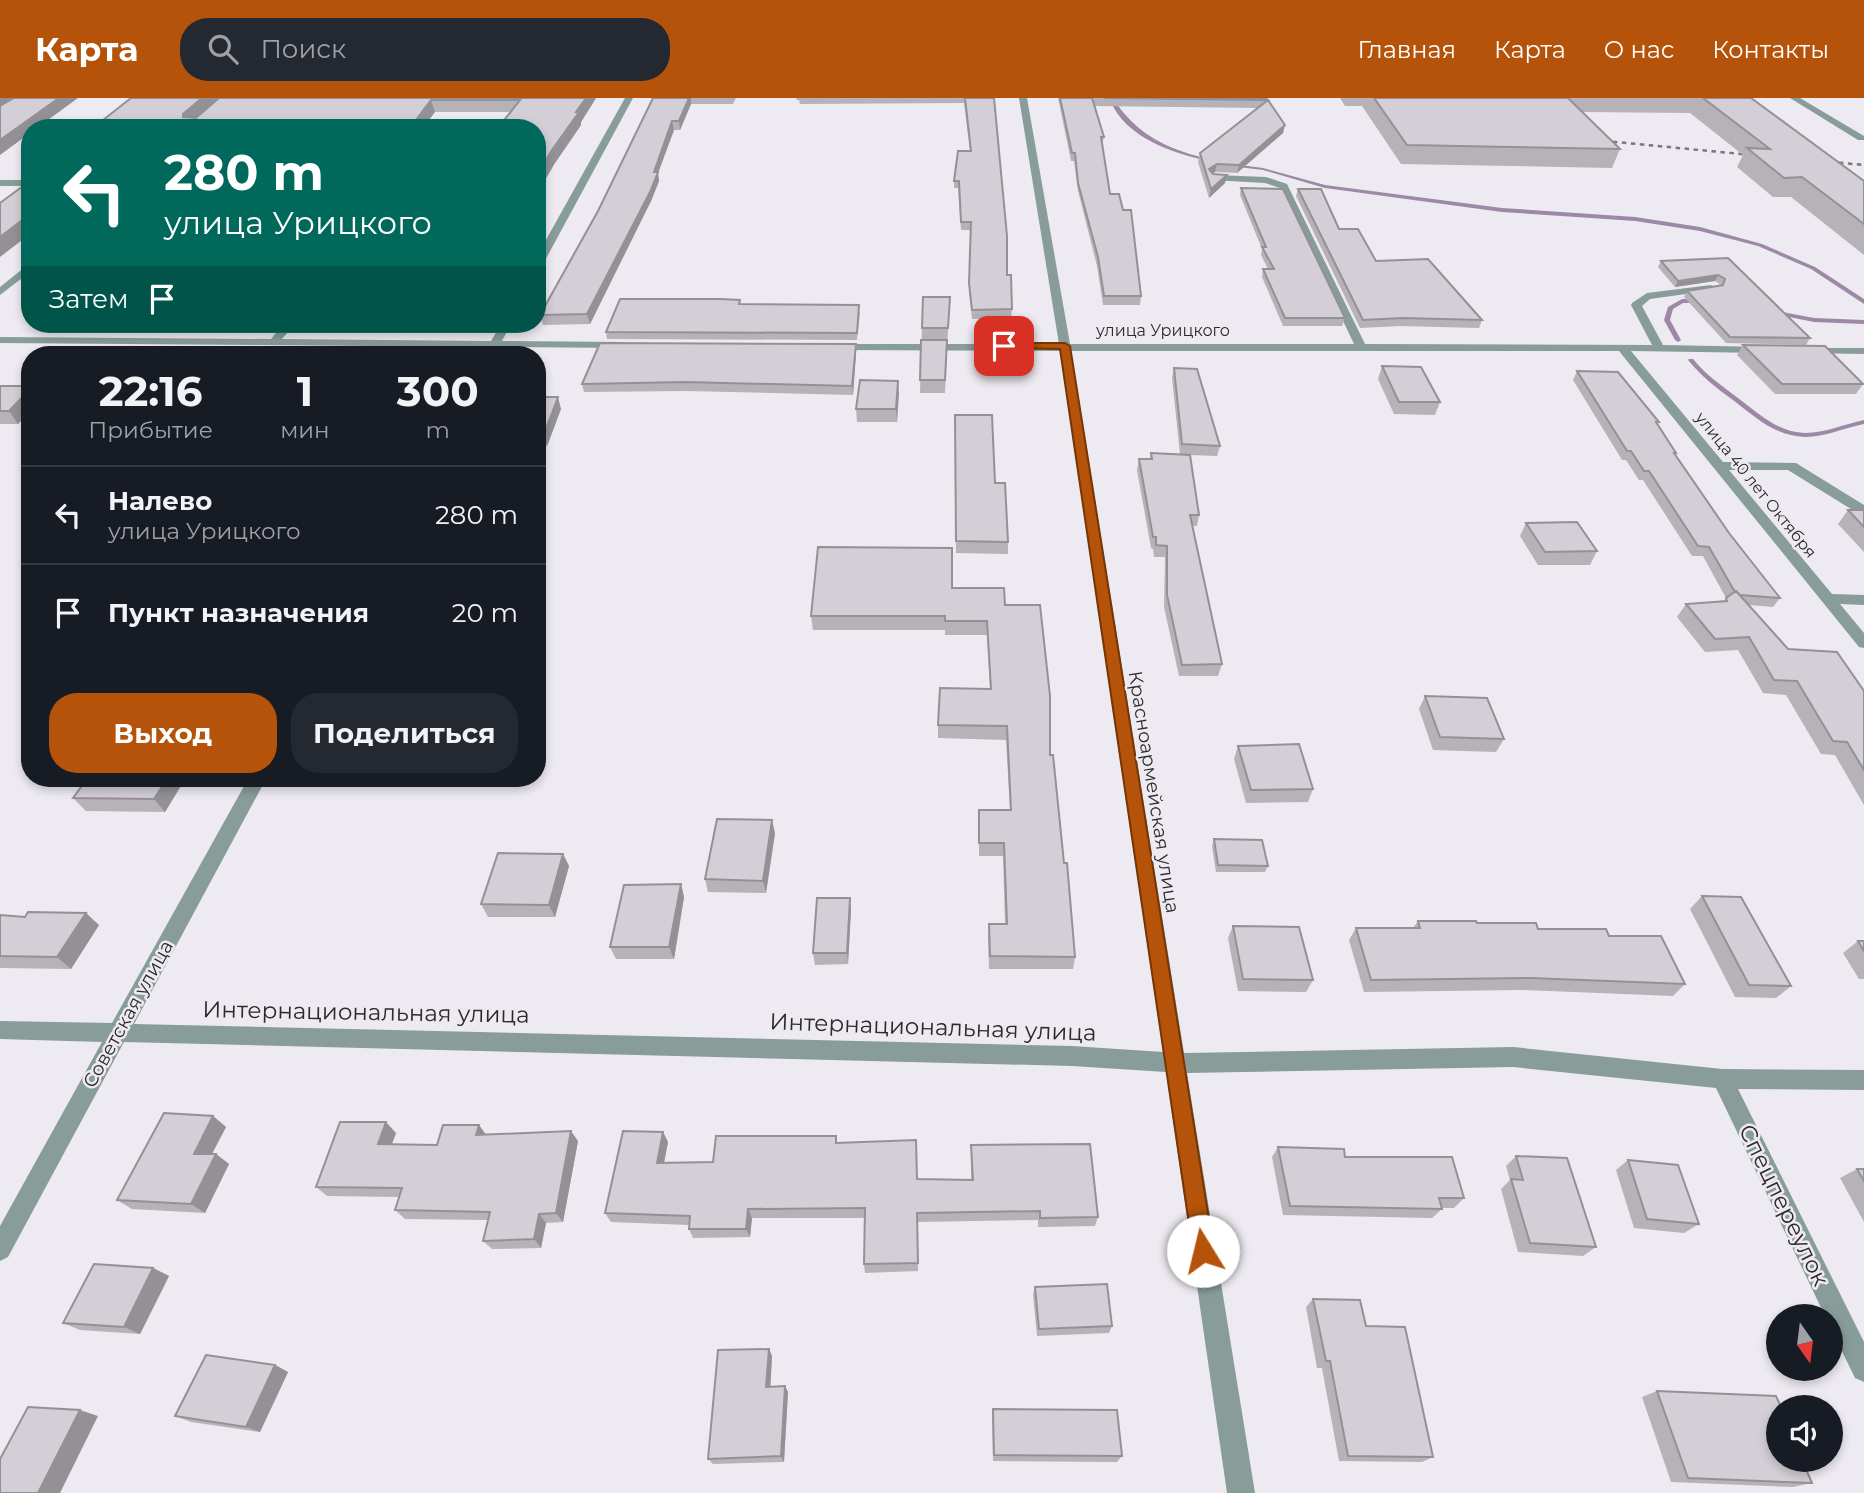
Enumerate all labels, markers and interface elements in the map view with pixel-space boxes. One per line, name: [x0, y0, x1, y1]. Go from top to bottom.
search box: [180, 18, 670, 81]
text: Карта: [35, 29, 138, 69]
icon: search: [204, 30, 242, 68]
text: Поиск: [260, 33, 346, 65]
text: Главная: [1358, 35, 1456, 64]
text: Карта: [1494, 35, 1566, 64]
text: О нас: [1604, 35, 1674, 64]
text: Контакты: [1712, 35, 1829, 64]
text: 280 m: [164, 143, 324, 202]
icon: left: [49, 147, 140, 238]
text: улица Урицкого: [164, 203, 432, 242]
icon: arrive: [143, 280, 181, 318]
text: Затем: [49, 283, 129, 315]
pin: [974, 316, 1034, 376]
street label: улица Урицкого: [1095, 321, 1230, 340]
icon: arrive: [985, 327, 1023, 365]
text: 22:16: [99, 365, 202, 417]
text: 1: [297, 365, 313, 417]
text: 300: [397, 365, 479, 417]
street label: улица 40 лет Октября: [1691, 408, 1821, 562]
text: Прибытие: [88, 416, 213, 444]
text: мин: [280, 416, 330, 444]
text: m: [426, 416, 450, 444]
text: Налево: [108, 485, 212, 517]
icon: left: [49, 496, 87, 534]
text: 280 m: [435, 499, 518, 531]
text: улица Урицкого: [108, 517, 301, 545]
icon: arrive: [49, 594, 87, 632]
text: Пункт назначения: [108, 597, 369, 629]
text: 20 m: [452, 597, 518, 629]
street label: Красноармейская улица: [1123, 669, 1185, 915]
button: Выход: [49, 693, 277, 773]
button: Поделиться: [291, 693, 518, 773]
street label: Советская улица: [78, 936, 178, 1092]
street label: Интернациональная улица: [202, 995, 530, 1029]
street label: Интернациональная улица: [769, 1007, 1097, 1047]
street label: Спецпереулок: [1733, 1120, 1835, 1291]
position arrow: [1166, 1214, 1240, 1288]
north arrow: [1766, 1304, 1843, 1381]
map controls: [1766, 1304, 1843, 1472]
button: sound: [1766, 1395, 1843, 1472]

